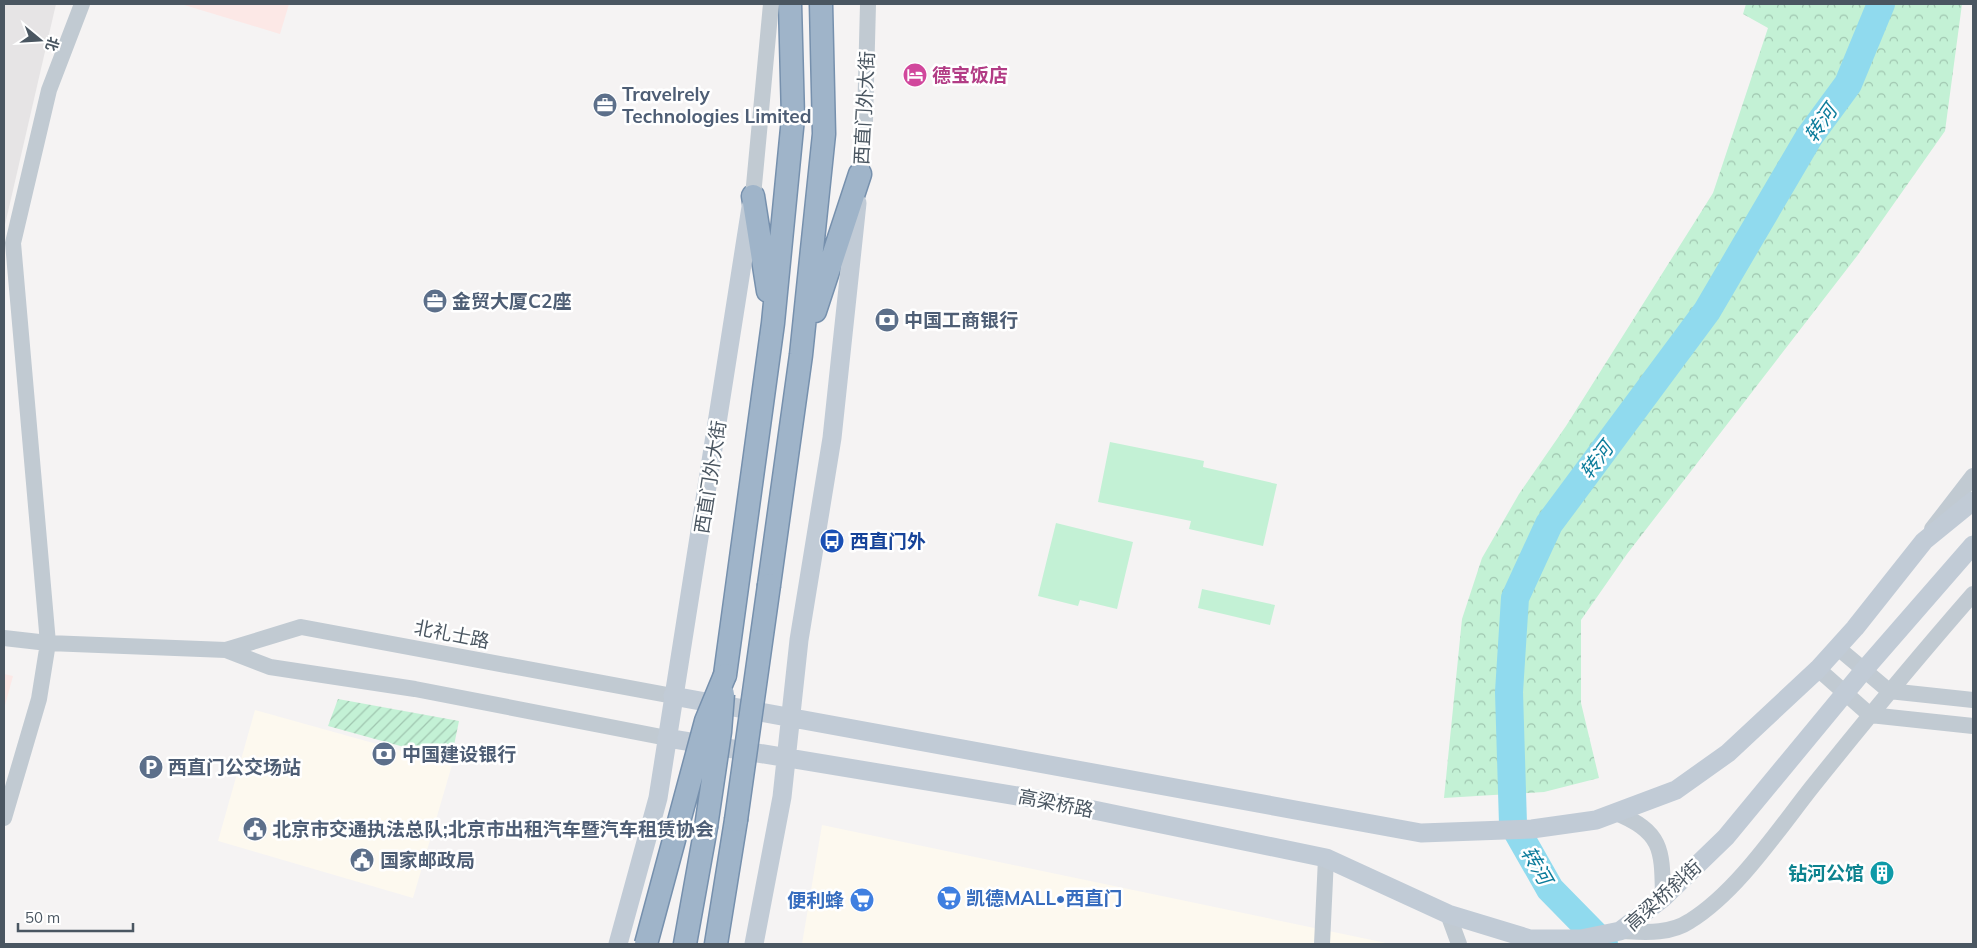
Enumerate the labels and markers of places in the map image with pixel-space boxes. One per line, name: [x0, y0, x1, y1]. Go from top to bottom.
hotel icon: 德宝饭店: [902, 62, 928, 88]
place label: 德宝饭店: [932, 63, 1008, 87]
place label: Travelrely Technologies Limited: [622, 82, 812, 128]
office icon: Travelrely Technologies Limited: [592, 92, 618, 118]
office icon: 金贸大厦C2座: [422, 288, 448, 314]
place label: 金贸大厦C2座: [452, 289, 571, 313]
bank icon: 中国工商银行: [874, 307, 900, 333]
place label: 中国工商银行: [904, 308, 1018, 332]
bus stop icon: 西直门外: [819, 528, 845, 554]
place label: 西直门外: [850, 529, 926, 553]
bank icon: 中国建设银行: [371, 741, 397, 767]
place label: 中国建设银行: [402, 742, 516, 766]
parking icon: 西直门公交场站: [138, 754, 164, 780]
place label: 西直门公交场站: [168, 755, 301, 779]
public building icon: 北京市交通执法总队;北京市出租汽车暨汽车租赁协会: [242, 816, 268, 842]
place label: 北京市交通执法总队;北京市出租汽车暨汽车租赁协会: [272, 817, 714, 841]
public building icon: 国家邮政局: [349, 847, 375, 873]
place label: 国家邮政局: [380, 848, 475, 872]
building icon: 钻河公馆: [1869, 860, 1895, 886]
place label: 钻河公馆: [1788, 861, 1864, 885]
supermarket icon: 凯德MALL•西直门: [936, 885, 962, 911]
place label: 凯德MALL•西直门: [966, 886, 1122, 910]
supermarket icon: 便利蜂: [849, 887, 875, 913]
place label: 便利蜂: [787, 888, 844, 912]

